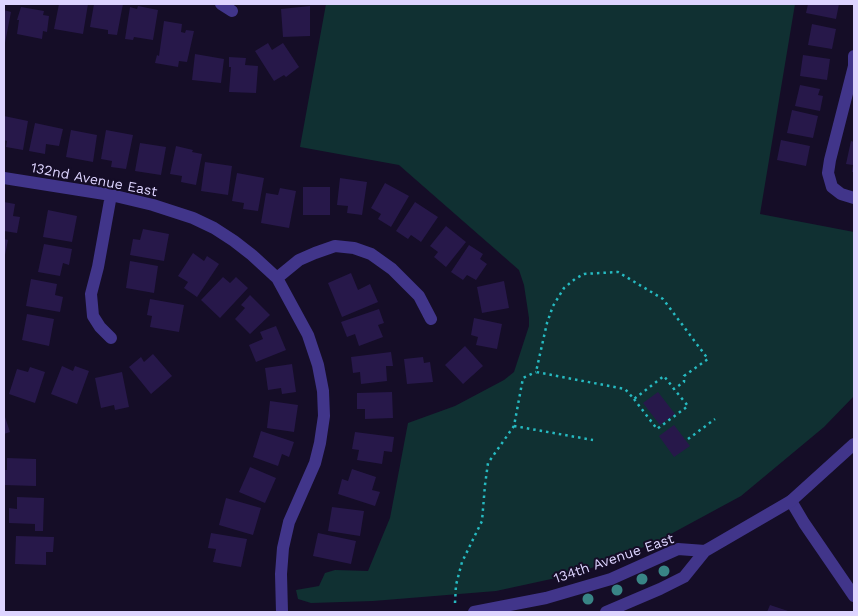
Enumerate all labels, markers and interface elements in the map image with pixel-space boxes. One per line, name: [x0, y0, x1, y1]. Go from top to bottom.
street label: 132nd Avenue East: [29, 160, 159, 200]
street label: 134th Avenue East: [552, 531, 676, 587]

